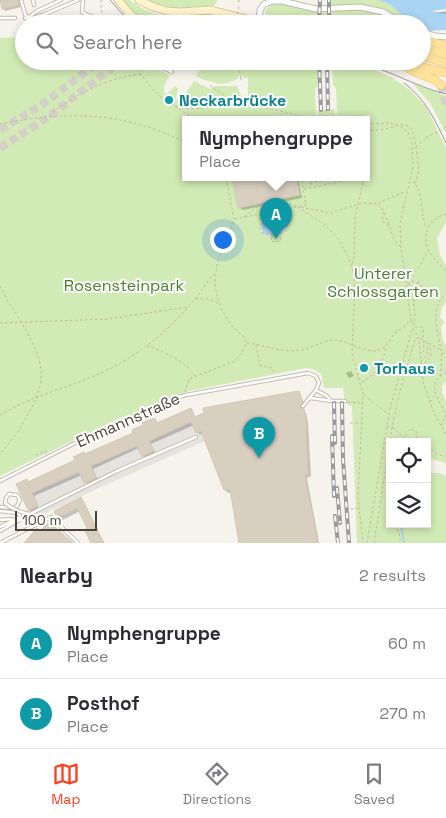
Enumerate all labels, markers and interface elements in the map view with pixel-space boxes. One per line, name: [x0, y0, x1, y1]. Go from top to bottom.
search box: [15, 15, 431, 70]
icon: search: [33, 29, 61, 57]
text: Search here: [73, 30, 183, 55]
place label: Neckarbrücke: [179, 90, 286, 111]
marker: Neckarbrücke: [163, 94, 175, 106]
popup: [182, 116, 370, 181]
text: Nymphengruppe: [199, 126, 353, 151]
text: Place: [199, 151, 241, 172]
pin: A: [260, 198, 292, 239]
your location: [210, 227, 236, 253]
park label: Unterer Schlossgarten: [327, 263, 439, 302]
park label: Rosensteinpark: [64, 275, 185, 296]
place label: Torhaus: [374, 358, 435, 379]
marker: Torhaus: [358, 362, 370, 374]
street label: Ehmannstraße: [73, 388, 183, 452]
pin: B: [243, 417, 275, 458]
map controls: [386, 438, 431, 528]
button: locate: [386, 438, 431, 483]
button: layers: [386, 483, 431, 528]
scale bar: [15, 508, 98, 531]
text: 100 m: [22, 511, 61, 529]
text: Nearby: [20, 562, 93, 589]
text: 2 results: [359, 565, 426, 586]
text: Nymphengruppe: [67, 621, 221, 646]
text: A: [31, 633, 41, 654]
text: 60 m: [388, 633, 426, 654]
text: Place: [67, 646, 109, 667]
text: Posthof: [67, 691, 140, 716]
text: B: [31, 703, 41, 724]
text: 270 m: [379, 703, 426, 724]
text: Place: [67, 716, 109, 737]
tab: Map: [51, 760, 80, 808]
tab: Directions: [183, 760, 251, 808]
tab: Saved: [354, 760, 395, 808]

